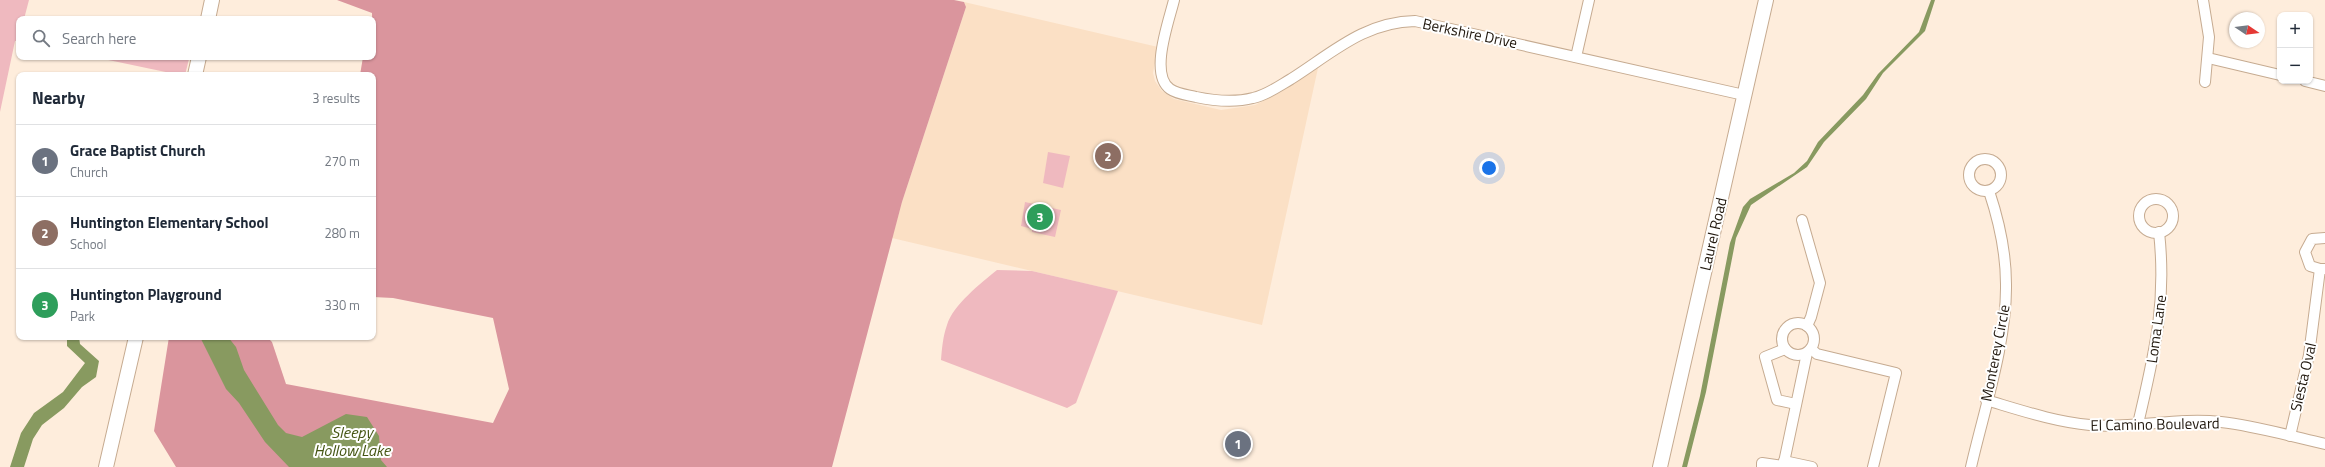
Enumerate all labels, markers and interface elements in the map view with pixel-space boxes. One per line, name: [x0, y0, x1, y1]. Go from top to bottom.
street label: Berkshire Drive: [1421, 12, 1519, 54]
north arrow: [2229, 12, 2265, 48]
map controls: [2277, 12, 2313, 84]
button: +: [2277, 12, 2313, 48]
search box: [16, 16, 376, 60]
icon: search: [30, 27, 52, 49]
text: Search here: [62, 27, 136, 50]
button: −: [2277, 48, 2313, 84]
text: Nearby: [32, 85, 85, 111]
text: 3 results: [312, 88, 360, 108]
text: Grace Baptist Church: [70, 139, 205, 162]
pin: 2: [1095, 141, 1121, 171]
text: 1: [41, 151, 49, 171]
text: 270 m: [324, 151, 360, 171]
your location: [1479, 158, 1499, 178]
text: Church: [70, 162, 108, 182]
street label: Laurel Road: [1693, 195, 1733, 273]
pin: 3: [1027, 202, 1053, 232]
text: Huntington Elementary School: [70, 211, 269, 234]
text: 2: [41, 223, 49, 243]
text: 280 m: [324, 223, 360, 243]
text: School: [70, 234, 106, 254]
text: Huntington Playground: [70, 283, 222, 306]
street label: Loma Lane: [2140, 293, 2172, 365]
text: 3: [41, 295, 49, 315]
text: 330 m: [324, 295, 360, 315]
street label: Monterey Circle: [1974, 303, 2016, 403]
text: Park: [70, 306, 95, 326]
street label: Siesta Oval: [2284, 340, 2322, 414]
street label: El Camino Boulevard: [2090, 411, 2220, 437]
water label: Sleepy Hollow Lake: [314, 420, 392, 462]
pin: 1: [1225, 429, 1251, 459]

